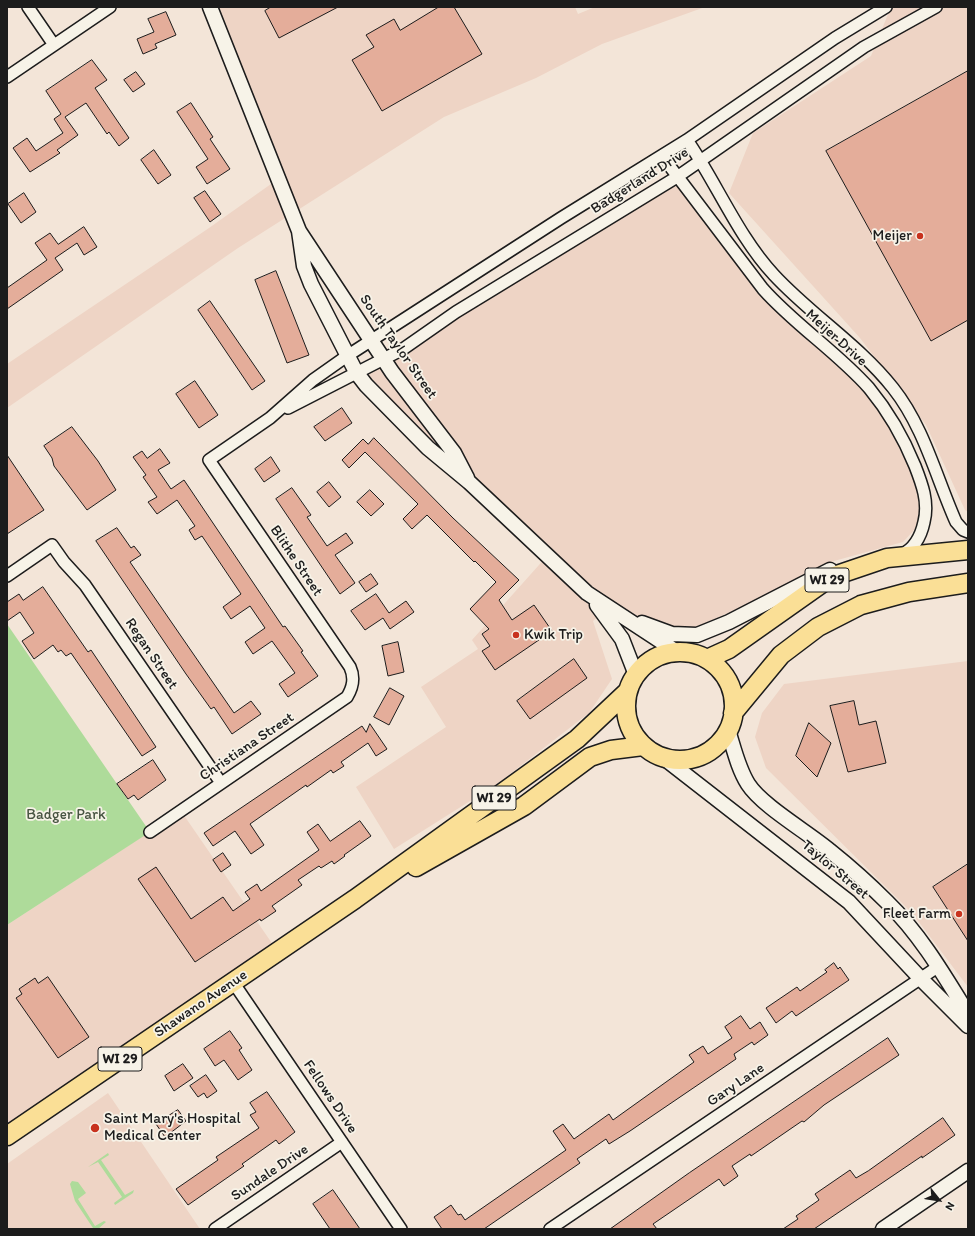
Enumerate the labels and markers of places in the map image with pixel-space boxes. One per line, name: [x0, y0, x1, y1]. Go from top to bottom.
place label: Meijer: [873, 227, 912, 245]
marker: Meijer: [915, 231, 925, 241]
place label: Kwik Trip: [524, 626, 583, 644]
marker: Kwik Trip: [511, 630, 521, 640]
place label: Fleet Farm: [883, 905, 951, 923]
marker: Fleet Farm: [954, 909, 964, 919]
place label: Saint Mary's Hospital Medical Center: [104, 1110, 241, 1145]
marker: Saint Mary's Hospital Medical Center: [89, 1122, 101, 1134]

